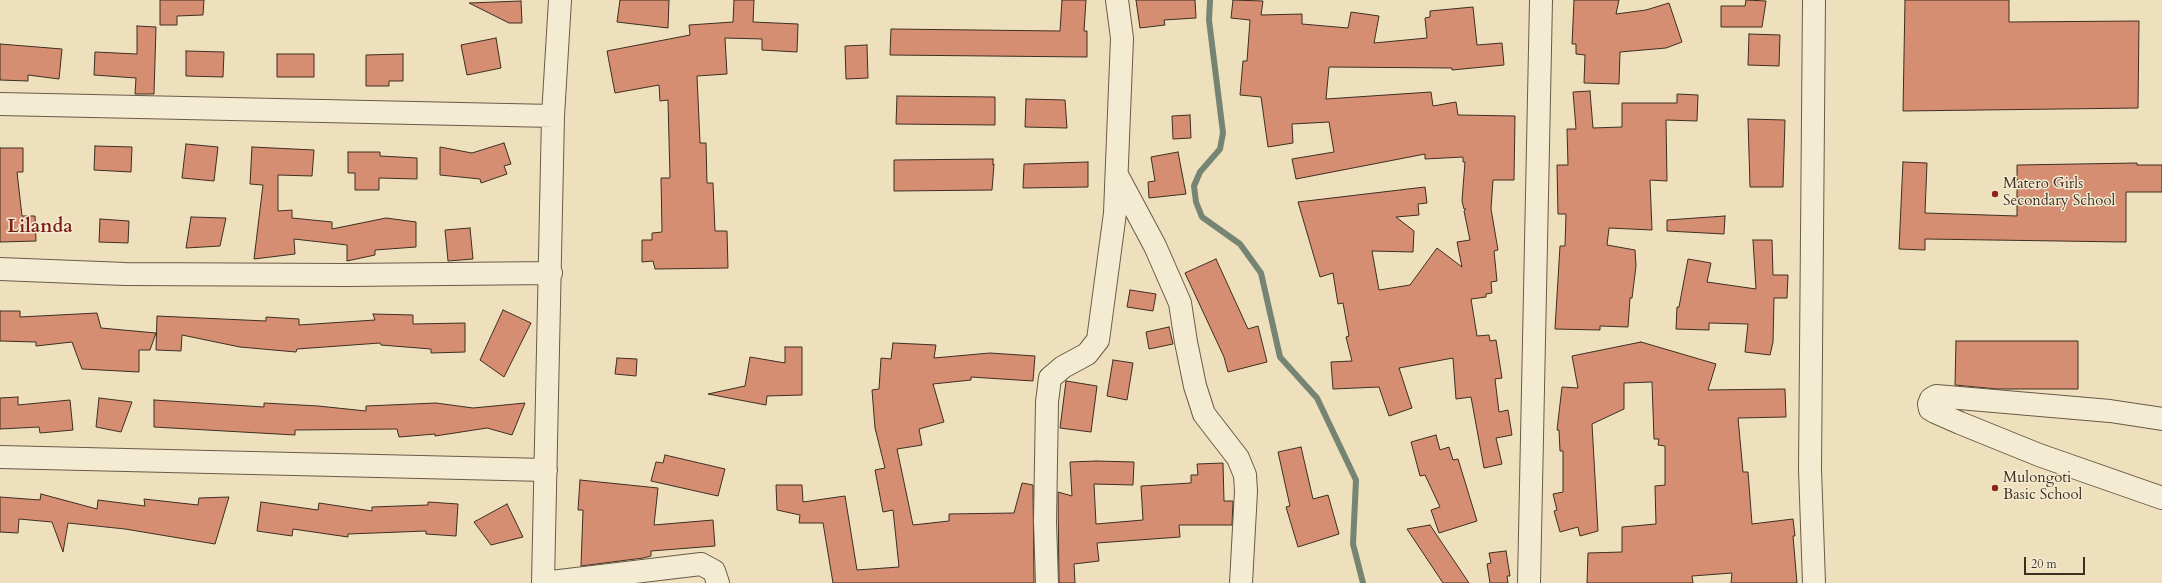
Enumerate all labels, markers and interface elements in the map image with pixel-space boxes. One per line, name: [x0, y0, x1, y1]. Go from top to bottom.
place label: Matero Girls Secondary School: [2003, 176, 2115, 211]
marker: Matero Girls Secondary School: [1990, 189, 2000, 199]
district label: Lilanda: [7, 217, 73, 239]
place label: Mulongoti Basic School: [2003, 470, 2082, 505]
marker: Mulongoti Basic School: [1990, 483, 2000, 493]
scale bar: [2026, 549, 2087, 575]
text: 20 m: [2031, 556, 2057, 572]

